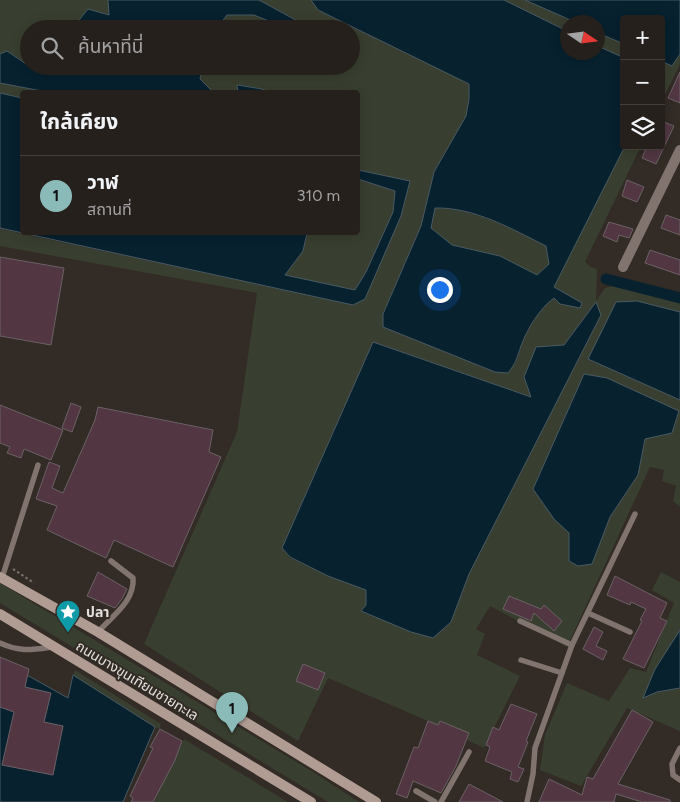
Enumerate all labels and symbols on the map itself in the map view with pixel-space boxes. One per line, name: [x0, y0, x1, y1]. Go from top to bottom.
north arrow: [560, 15, 605, 60]
your location: [427, 277, 453, 303]
place icon: ปลา: [55, 599, 81, 633]
place label: ปลา: [86, 604, 109, 621]
street label: ถนนบางขุนเทียนชายทะเล: [73, 638, 201, 724]
pin: 1: [216, 692, 248, 733]

